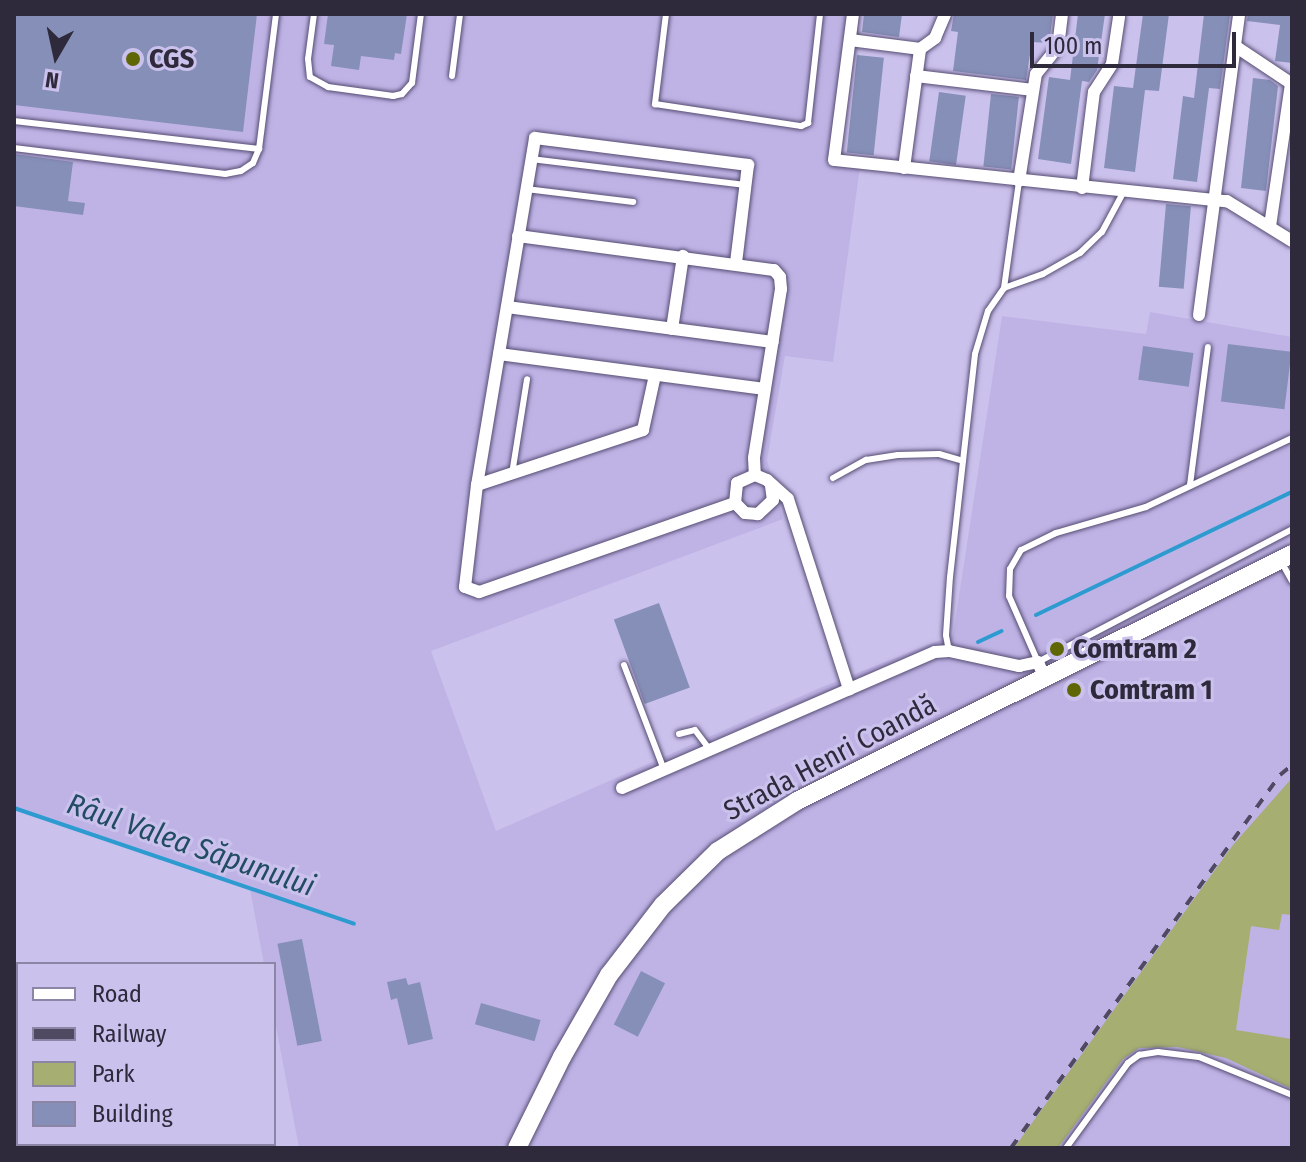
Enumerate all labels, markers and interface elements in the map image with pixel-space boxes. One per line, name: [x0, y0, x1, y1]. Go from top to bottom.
north arrow: [16, 16, 96, 96]
scale bar: [1034, 16, 1240, 66]
text: 100 m: [1044, 32, 1102, 60]
place label: CGS: [149, 42, 194, 76]
marker: CGS: [124, 50, 142, 68]
text: N: [44, 66, 61, 95]
place label: Comtram 2: [1073, 632, 1197, 666]
marker: Comtram 2: [1048, 640, 1066, 658]
place label: Comtram 1: [1090, 673, 1213, 707]
marker: Comtram 1: [1065, 681, 1083, 699]
street label: Strada Henri Coandă: [718, 688, 942, 828]
water label: Râul Valea Săpunului: [62, 786, 320, 904]
legend: [16, 962, 276, 1146]
text: Road: [92, 980, 142, 1008]
text: Railway: [92, 1020, 167, 1048]
text: Park: [92, 1060, 135, 1088]
text: Building: [92, 1100, 173, 1128]

